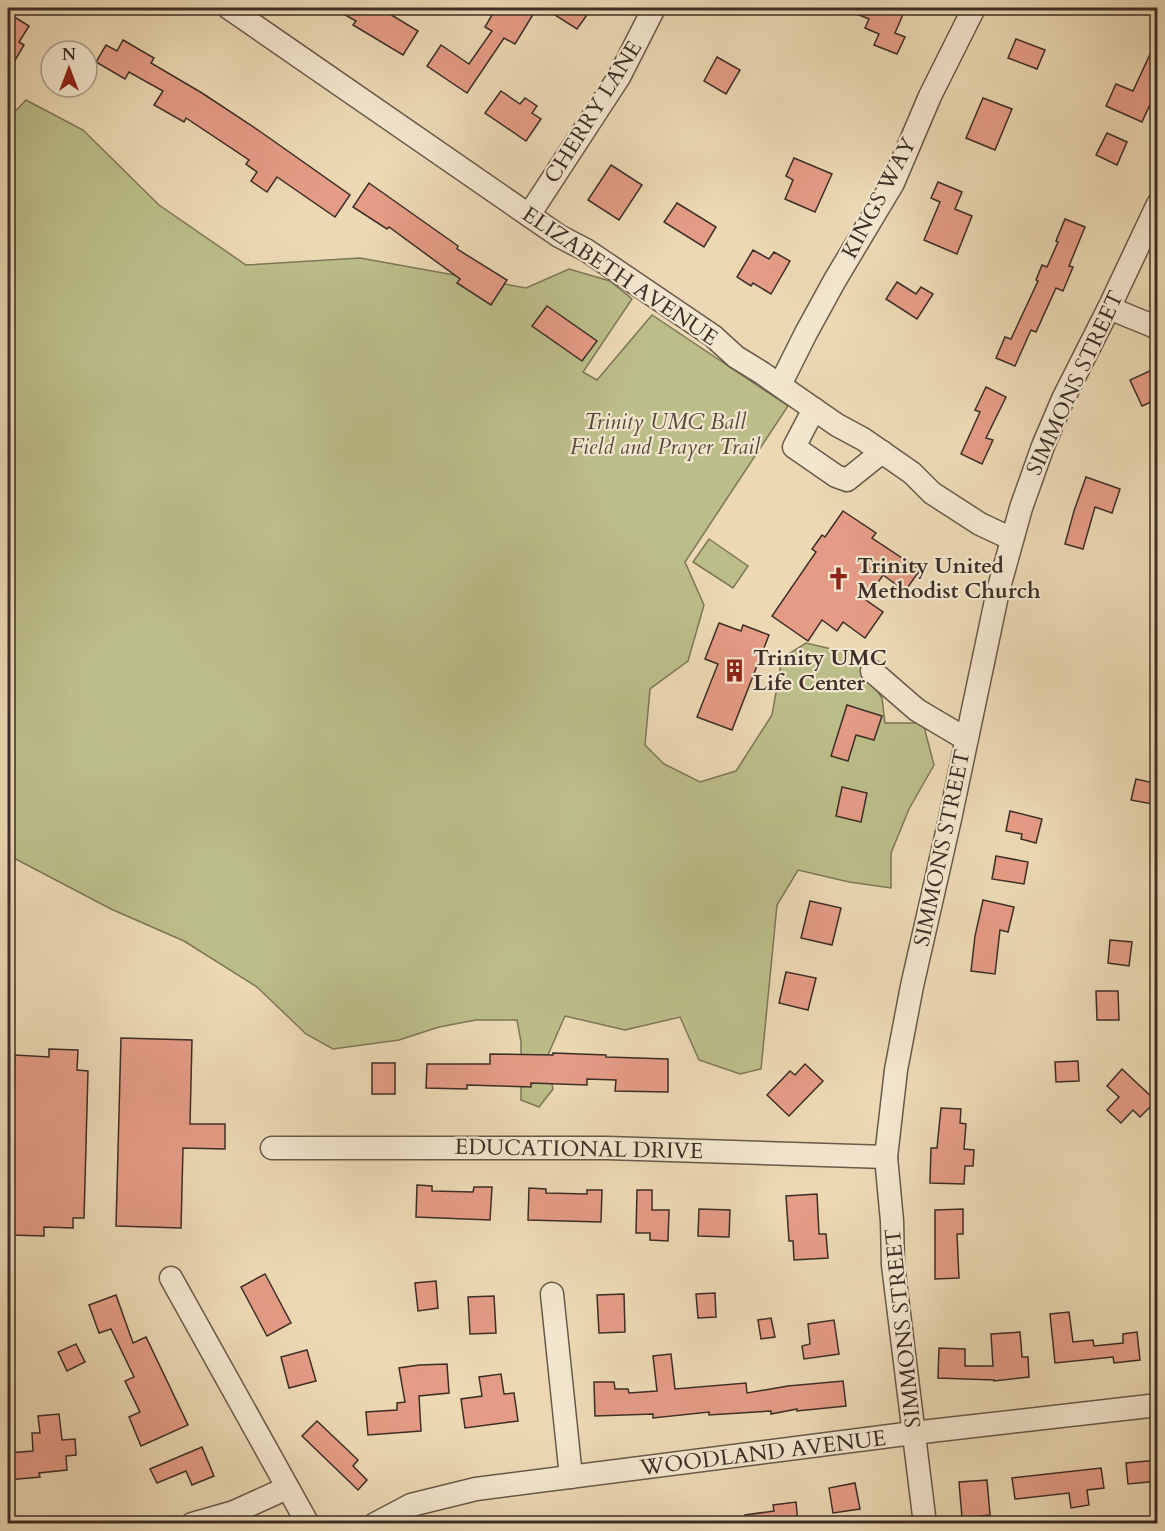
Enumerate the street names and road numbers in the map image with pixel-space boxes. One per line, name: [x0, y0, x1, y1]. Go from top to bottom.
street label: CHERRY LANE: [537, 35, 649, 189]
street label: KINGS WAY: [834, 132, 924, 264]
street label: ELIZABETH AVENUE: [516, 199, 724, 353]
street label: SIMMONS STREET: [1019, 286, 1131, 480]
street label: SIMMONS STREET: [906, 747, 978, 949]
street label: EDUCATIONAL DRIVE: [454, 1132, 704, 1166]
street label: SIMMONS STREET: [878, 1227, 928, 1429]
street label: WOODLAND AVENUE: [637, 1423, 888, 1483]

